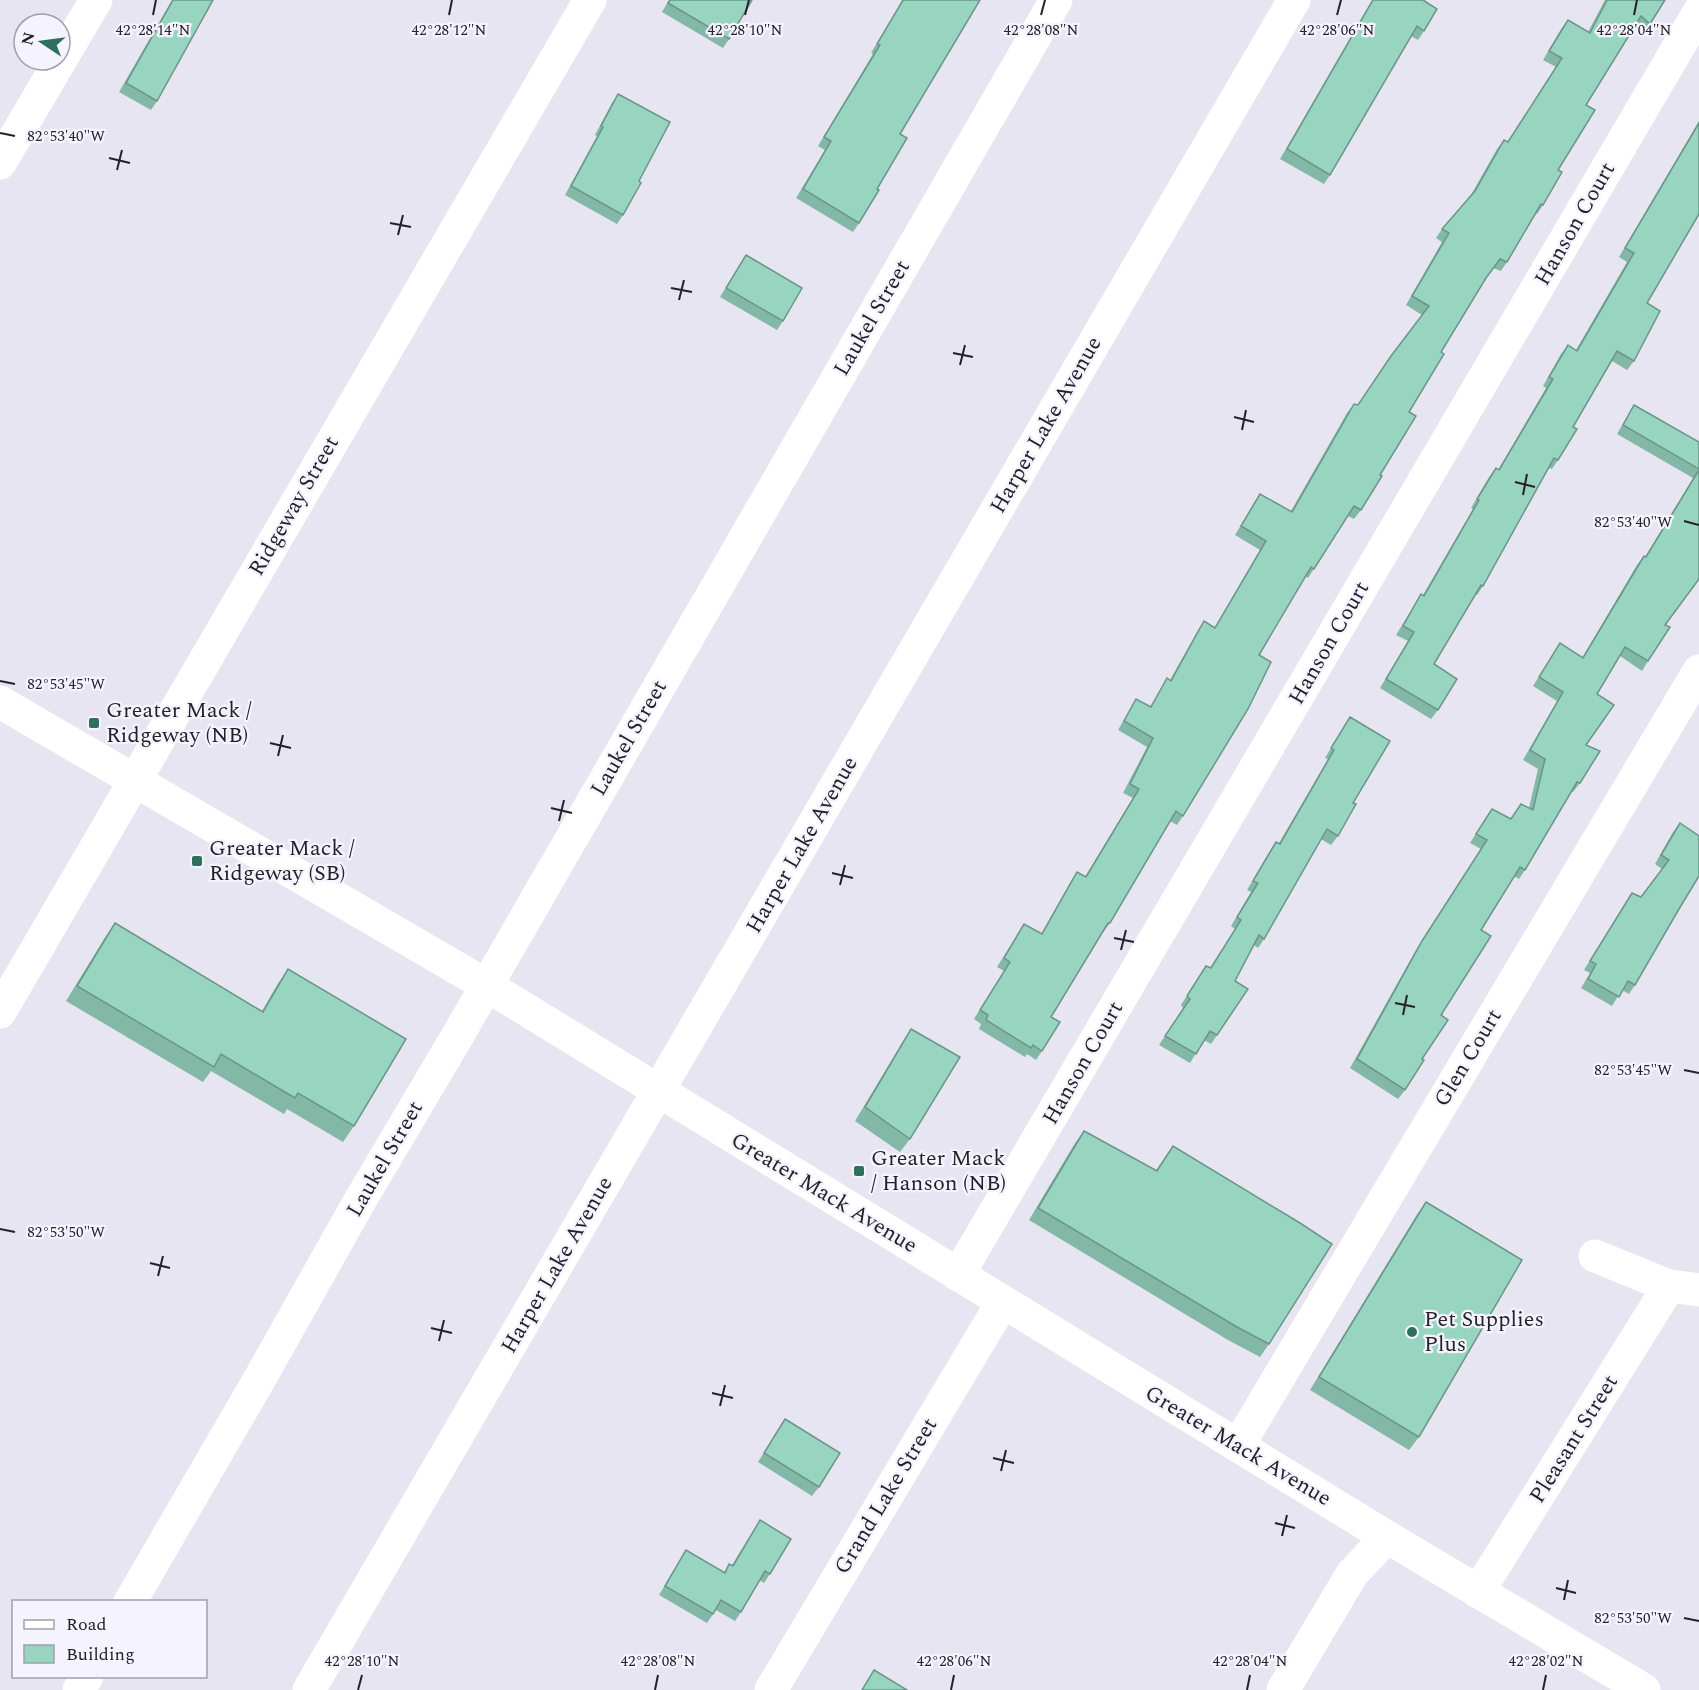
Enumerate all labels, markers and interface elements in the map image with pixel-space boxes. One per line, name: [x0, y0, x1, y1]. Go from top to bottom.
north arrow: [12, 12, 72, 72]
text: 42°28'14"N: [116, 19, 191, 42]
text: 42°28'12"N: [412, 19, 487, 42]
text: 42°28'10"N: [708, 19, 783, 42]
text: 42°28'08"N: [1004, 19, 1079, 42]
text: 42°28'06"N: [1300, 19, 1375, 42]
text: 42°28'04"N: [1597, 19, 1672, 42]
text: N: [15, 30, 42, 48]
text: 82°53'40"W: [27, 125, 105, 148]
street label: Hanson Court: [1526, 156, 1624, 292]
street label: Laukel Street: [825, 254, 919, 382]
street label: Harper Lake Avenue: [982, 330, 1110, 520]
street label: Ridgeway Street: [240, 430, 348, 582]
text: 82°53'40"W: [1594, 511, 1672, 534]
street label: Hanson Court: [1280, 575, 1378, 711]
text: 82°53'45"W: [27, 673, 105, 696]
street label: Laukel Street: [582, 674, 676, 802]
place label: Greater Mack / Ridgeway (NB): [106, 694, 252, 752]
marker: Greater Mack / Ridgeway (NB): [87, 716, 101, 730]
street label: Harper Lake Avenue: [738, 750, 866, 940]
place label: Greater Mack / Ridgeway (SB): [209, 832, 355, 890]
marker: Greater Mack / Ridgeway (SB): [190, 854, 204, 868]
street label: Hanson Court: [1034, 995, 1132, 1131]
street label: Glen Court: [1426, 1003, 1510, 1113]
text: 82°53'45"W: [1594, 1059, 1672, 1082]
street label: Laukel Street: [338, 1095, 432, 1223]
street label: Greater Mack Avenue: [724, 1124, 924, 1262]
place label: Greater Mack / Hanson (NB): [871, 1142, 1006, 1200]
marker: Greater Mack / Hanson (NB): [852, 1164, 866, 1178]
street label: Harper Lake Avenue: [493, 1170, 621, 1360]
text: 82°53'50"W: [27, 1221, 105, 1244]
place label: Pet Supplies Plus: [1424, 1303, 1544, 1361]
marker: Pet Supplies Plus: [1405, 1325, 1419, 1339]
street label: Pleasant Street: [1521, 1368, 1627, 1510]
street label: Greater Mack Avenue: [1138, 1377, 1338, 1515]
street label: Grand Lake Street: [826, 1411, 946, 1581]
legend: [12, 1600, 207, 1678]
text: 82°53'50"W: [1594, 1607, 1672, 1630]
text: Road: [66, 1611, 107, 1638]
text: Building: [66, 1641, 135, 1668]
text: 42°28'10"N: [325, 1650, 400, 1673]
text: 42°28'08"N: [621, 1650, 696, 1673]
text: 42°28'06"N: [917, 1650, 992, 1673]
text: 42°28'04"N: [1213, 1650, 1288, 1673]
text: 42°28'02"N: [1509, 1650, 1584, 1673]

